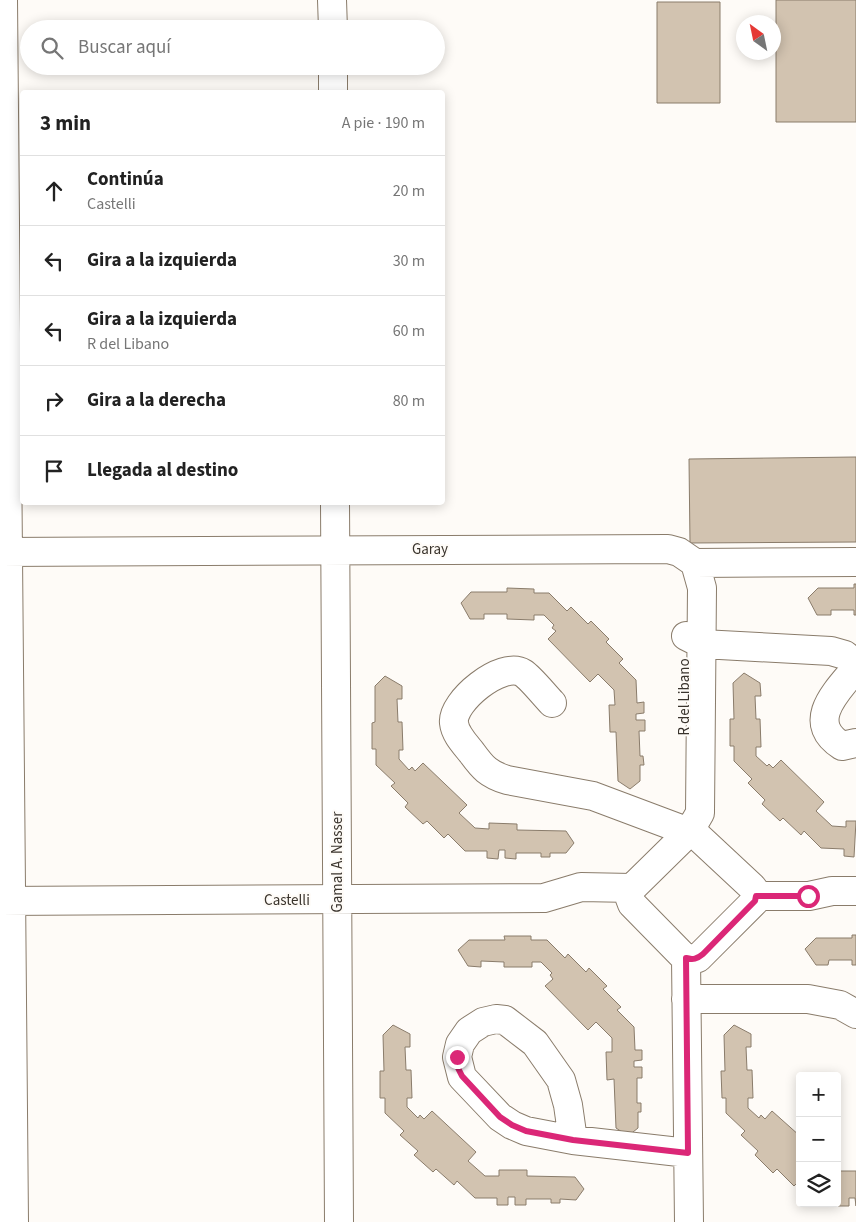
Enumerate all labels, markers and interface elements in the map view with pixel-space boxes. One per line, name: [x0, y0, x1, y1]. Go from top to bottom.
north arrow: [736, 15, 781, 60]
search box: [20, 20, 445, 75]
icon: search: [38, 34, 66, 62]
text: Buscar aquí: [78, 34, 171, 61]
text: 3 min: [40, 108, 91, 138]
text: A pie · 190 m: [342, 112, 425, 134]
text: Continúa: [87, 166, 164, 193]
icon: ahead: [40, 177, 68, 205]
text: 20 m: [393, 180, 425, 202]
text: Castelli: [87, 193, 136, 215]
icon: left: [40, 247, 68, 275]
text: Gira a la izquierda: [87, 247, 237, 274]
text: 30 m: [393, 250, 425, 272]
text: Gira a la izquierda: [87, 306, 237, 333]
icon: left: [40, 317, 68, 345]
text: 60 m: [393, 320, 425, 342]
text: R del Libano: [87, 333, 169, 355]
icon: right: [40, 387, 68, 415]
text: Gira a la derecha: [87, 387, 226, 414]
text: 80 m: [393, 390, 425, 412]
icon: arrive: [40, 457, 68, 485]
text: Llegada al destino: [87, 457, 238, 484]
street label: Garay: [412, 539, 448, 560]
street label: R del Libano: [674, 658, 695, 736]
street label: Gamal A. Nasser: [327, 811, 348, 913]
route start: [797, 885, 820, 908]
street label: Castelli: [264, 890, 310, 911]
route end: [446, 1046, 469, 1069]
map controls: [796, 1072, 841, 1207]
button: +: [796, 1072, 841, 1117]
button: −: [796, 1117, 841, 1162]
button: layers: [796, 1162, 841, 1207]

